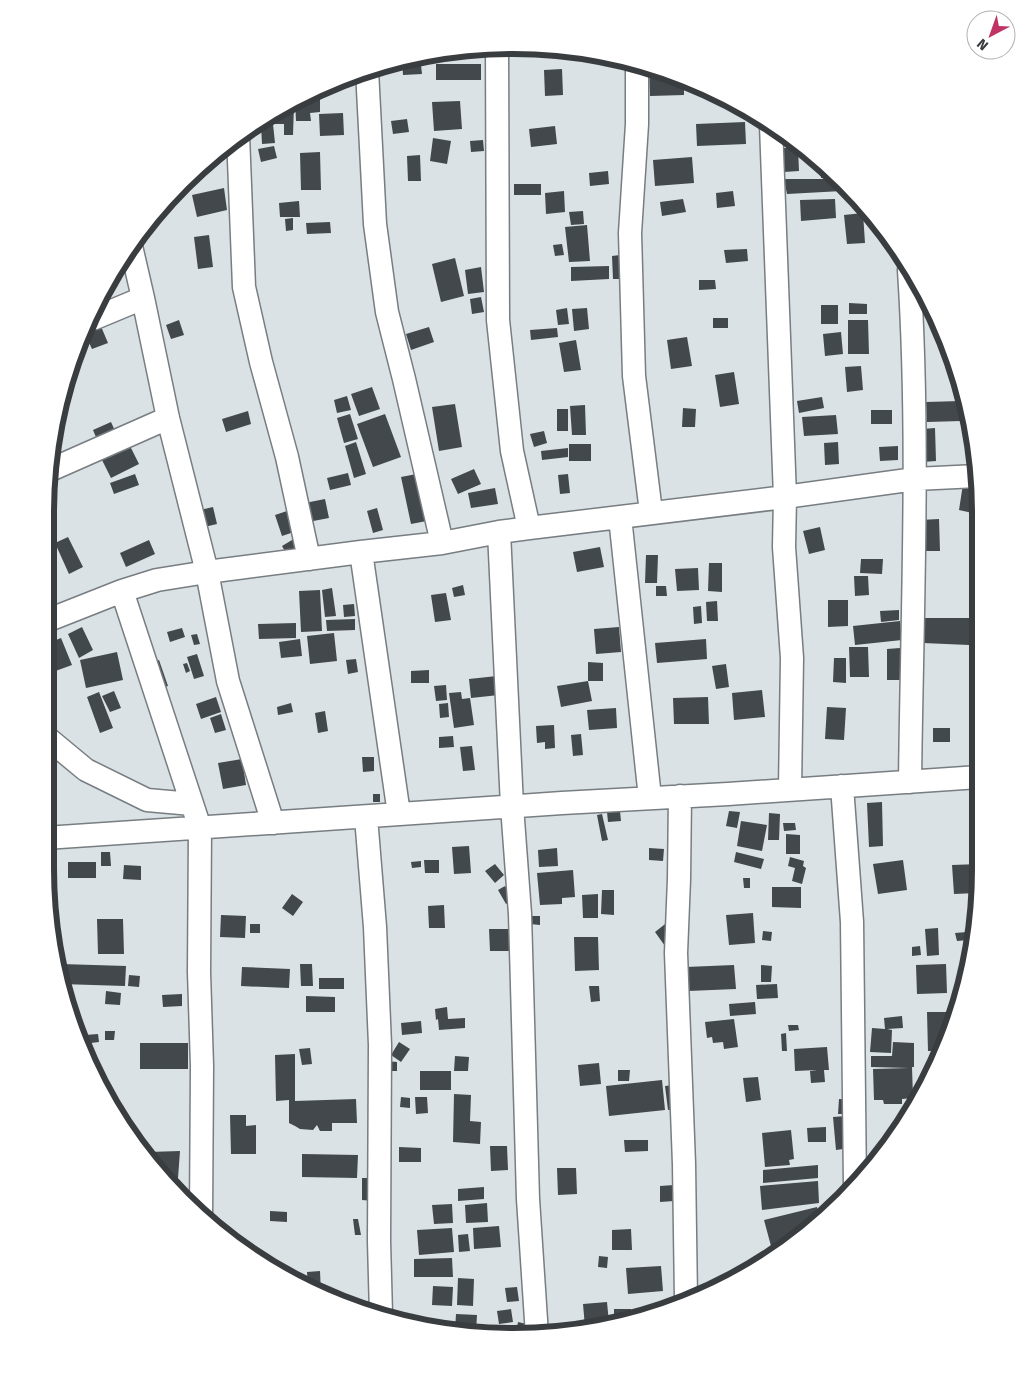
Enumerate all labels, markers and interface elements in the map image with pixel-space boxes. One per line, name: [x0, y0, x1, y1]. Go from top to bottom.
north arrow: [966, 10, 1016, 60]
text: N: [974, 35, 992, 54]

